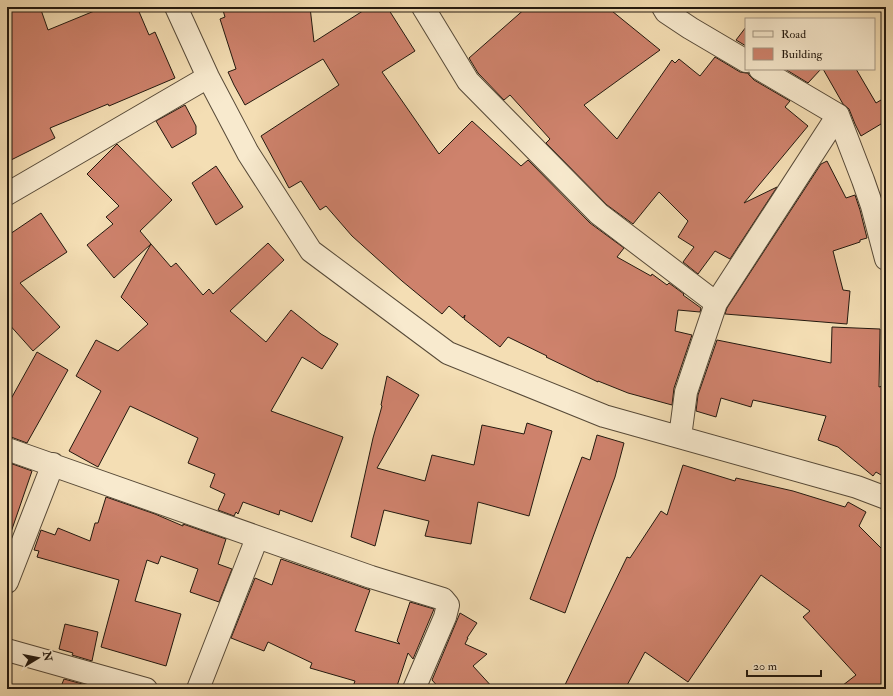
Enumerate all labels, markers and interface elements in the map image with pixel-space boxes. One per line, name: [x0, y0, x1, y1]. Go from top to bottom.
legend: [745, 18, 875, 70]
text: Road: [781, 27, 806, 42]
text: Building: [781, 47, 824, 62]
north arrow: [18, 638, 58, 678]
text: N: [40, 649, 55, 663]
scale bar: [747, 652, 821, 678]
text: 20 m: [753, 659, 778, 674]

